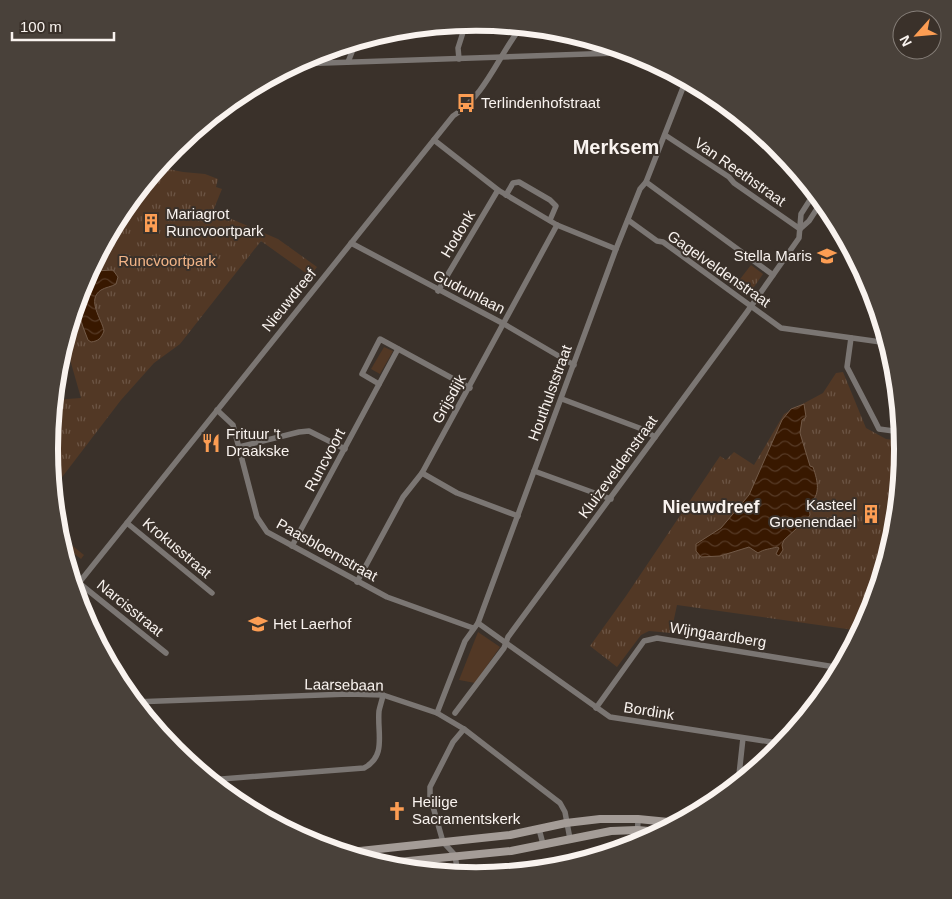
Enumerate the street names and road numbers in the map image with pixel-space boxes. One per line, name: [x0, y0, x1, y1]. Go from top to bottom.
street label: Van Reethstraat: [691, 134, 790, 210]
street label: Hodonk: [437, 207, 478, 260]
street label: Gagelveldenstraat: [665, 227, 775, 311]
street label: Nieuwdreef: [258, 264, 320, 335]
street label: Gudrunlaan: [430, 266, 508, 317]
street label: Houthulststraat: [524, 342, 575, 443]
street label: Grijsdijk: [428, 371, 469, 426]
street label: Kluizeveldenstraat: [575, 411, 661, 521]
street label: Runcvoort: [301, 425, 348, 494]
street label: Krokusstraat: [140, 514, 216, 582]
street label: Paasbloemstraat: [274, 515, 381, 585]
street label: Narcisstraat: [94, 576, 167, 640]
street label: Wijngaardberg: [669, 618, 768, 651]
street label: Laarsebaan: [304, 675, 384, 694]
street label: Bordink: [623, 698, 676, 723]

